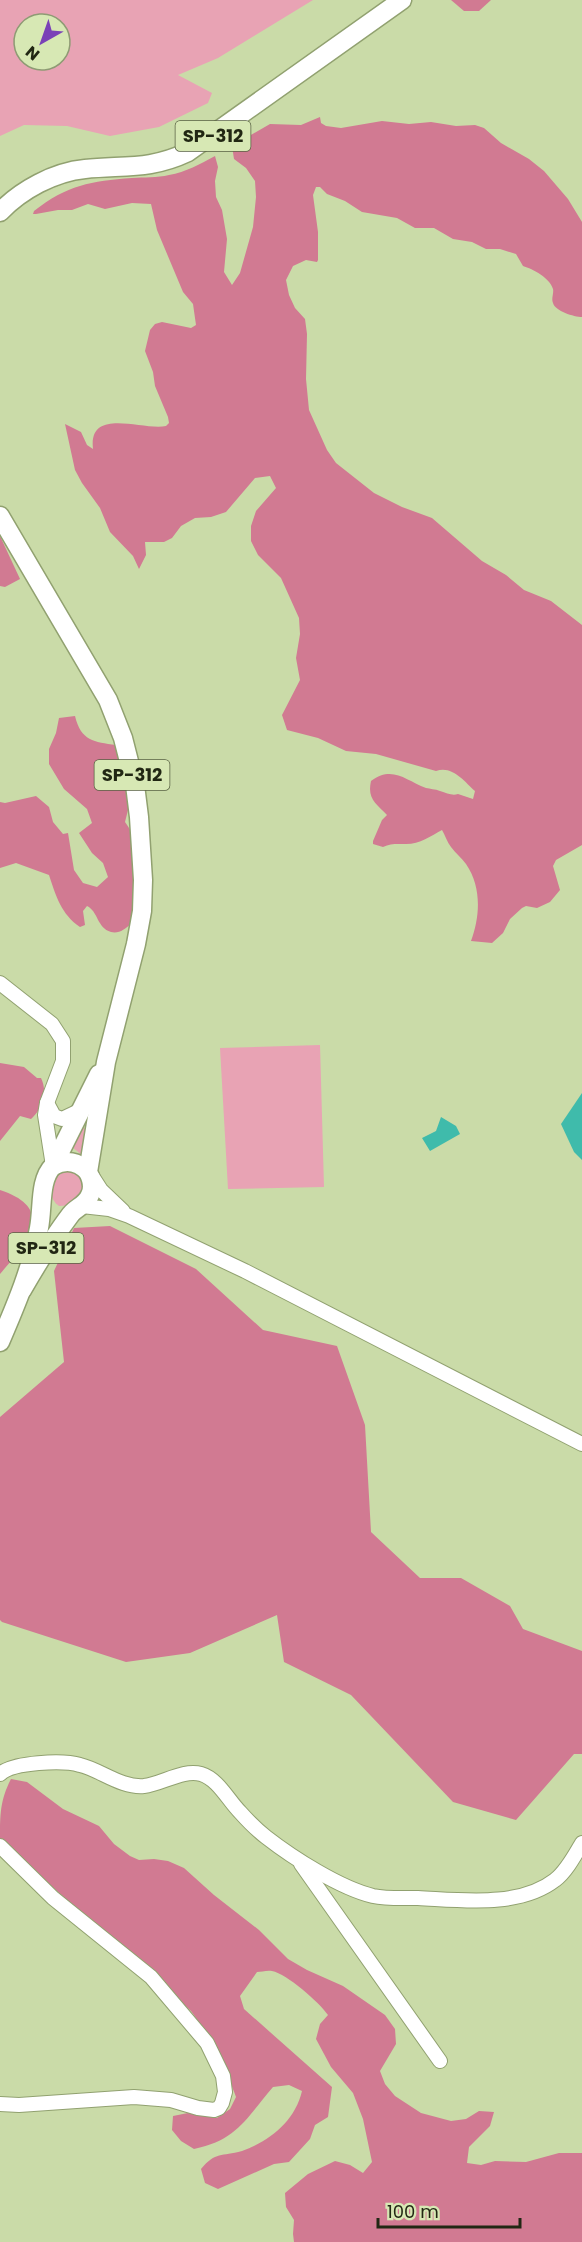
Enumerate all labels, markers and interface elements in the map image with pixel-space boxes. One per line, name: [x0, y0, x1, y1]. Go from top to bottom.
north arrow: [12, 12, 72, 72]
text: N: [21, 40, 45, 66]
road number: SP-312: [176, 121, 250, 151]
road number: SP-312: [94, 760, 170, 790]
road number: SP-312: [9, 1233, 84, 1263]
scale bar: [378, 2191, 520, 2229]
text: 100 m: [387, 2199, 439, 2224]

